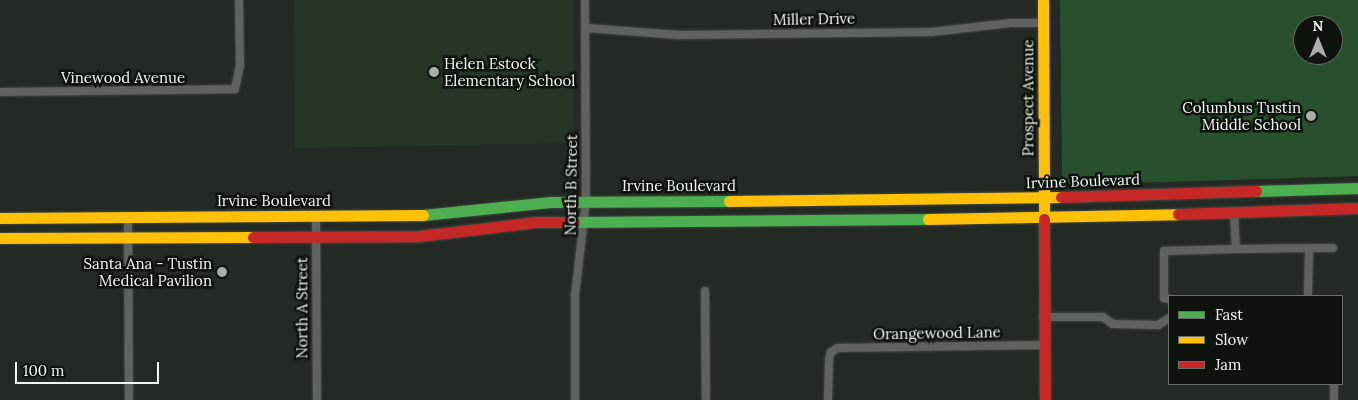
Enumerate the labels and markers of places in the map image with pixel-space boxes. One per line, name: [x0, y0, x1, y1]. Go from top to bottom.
place label: Helen Estock Elementary School: [444, 54, 575, 89]
marker: Helen Estock Elementary School: [428, 66, 440, 78]
place label: Columbus Tustin Middle School: [1182, 98, 1301, 133]
marker: Columbus Tustin Middle School: [1305, 110, 1317, 122]
place label: Santa Ana - Tustin Medical Pavilion: [83, 254, 212, 289]
marker: Santa Ana - Tustin Medical Pavilion: [216, 266, 228, 278]

